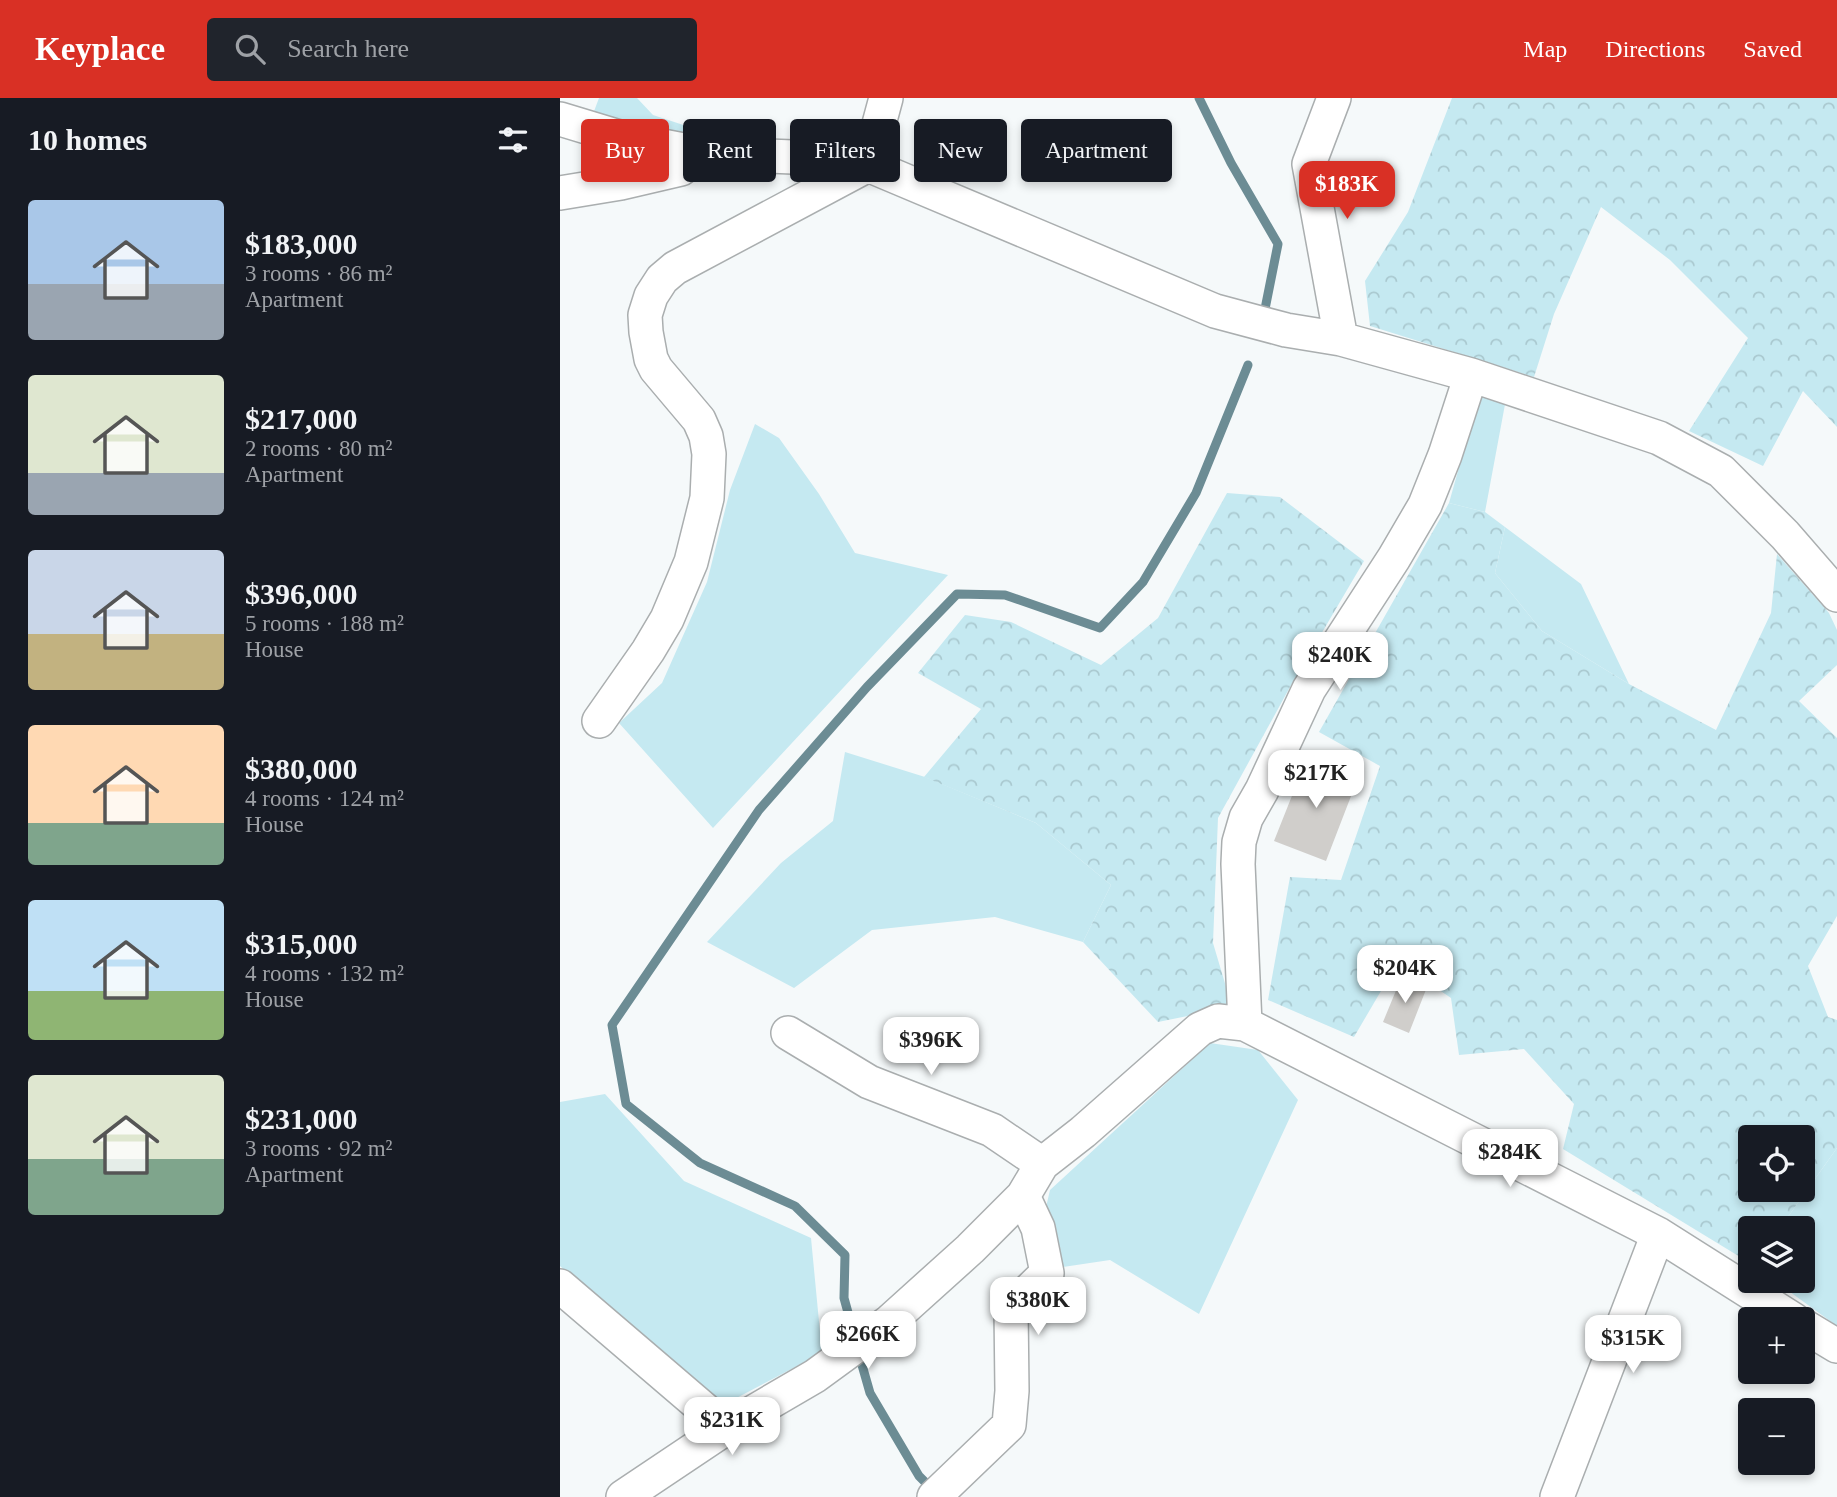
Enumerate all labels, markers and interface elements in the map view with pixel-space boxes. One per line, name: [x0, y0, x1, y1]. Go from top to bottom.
search box: [207, 18, 697, 81]
icon: search: [231, 30, 269, 68]
text: Keyplace: [35, 31, 165, 67]
text: Search here: [287, 34, 409, 63]
text: Map: [1523, 36, 1567, 62]
text: Directions: [1605, 36, 1705, 62]
text: Saved: [1743, 36, 1802, 62]
chip: Buy: [581, 119, 669, 182]
chip: Rent: [683, 119, 776, 182]
chip: Filters: [790, 119, 900, 182]
chip: New: [914, 119, 1007, 182]
chip: Apartment: [1021, 119, 1172, 182]
icon: filters: [494, 121, 532, 159]
text: 10 homes: [28, 123, 147, 156]
pin: $183K: [1298, 162, 1396, 221]
text: $183K: [1315, 171, 1379, 196]
text: $183,000: [245, 227, 358, 260]
icon: home: [84, 228, 168, 312]
text: 3 rooms · 86 m²: [245, 261, 392, 286]
text: Apartment: [245, 287, 343, 312]
text: $217,000: [245, 402, 358, 435]
icon: home: [84, 403, 168, 487]
text: 2 rooms · 80 m²: [245, 436, 392, 461]
text: Apartment: [245, 462, 343, 487]
text: $396,000: [245, 577, 358, 610]
icon: home: [84, 578, 168, 662]
text: 5 rooms · 188 m²: [245, 611, 404, 636]
pin: $240K: [1291, 632, 1389, 692]
text: House: [245, 637, 304, 662]
text: $240K: [1308, 642, 1372, 667]
pin: $217K: [1267, 750, 1365, 810]
text: $380,000: [245, 752, 358, 785]
icon: home: [84, 753, 168, 837]
text: $217K: [1284, 760, 1348, 785]
text: 4 rooms · 124 m²: [245, 786, 404, 811]
text: House: [245, 812, 304, 837]
text: $315,000: [245, 927, 358, 960]
icon: home: [84, 928, 168, 1012]
pin: $204K: [1356, 946, 1454, 1005]
text: $204K: [1373, 955, 1437, 980]
text: 4 rooms · 132 m²: [245, 961, 404, 986]
text: House: [245, 987, 304, 1012]
pin: $396K: [882, 1018, 980, 1077]
text: $396K: [899, 1027, 963, 1052]
text: $231,000: [245, 1102, 358, 1135]
icon: home: [84, 1103, 168, 1187]
map controls: [1738, 1125, 1815, 1475]
button: locate: [1738, 1125, 1815, 1202]
pin: $284K: [1461, 1130, 1559, 1189]
text: 3 rooms · 92 m²: [245, 1136, 392, 1161]
text: $284K: [1478, 1139, 1542, 1164]
text: Apartment: [245, 1162, 343, 1187]
button: layers: [1738, 1216, 1815, 1293]
pin: $380K: [989, 1278, 1087, 1337]
text: $380K: [1006, 1287, 1070, 1312]
button: +: [1738, 1307, 1815, 1384]
pin: $266K: [819, 1312, 917, 1371]
pin: $315K: [1584, 1316, 1682, 1375]
text: $266K: [836, 1321, 900, 1346]
text: $315K: [1601, 1325, 1665, 1350]
pin: $231K: [683, 1398, 781, 1457]
button: −: [1738, 1398, 1815, 1475]
text: $231K: [700, 1407, 764, 1432]

